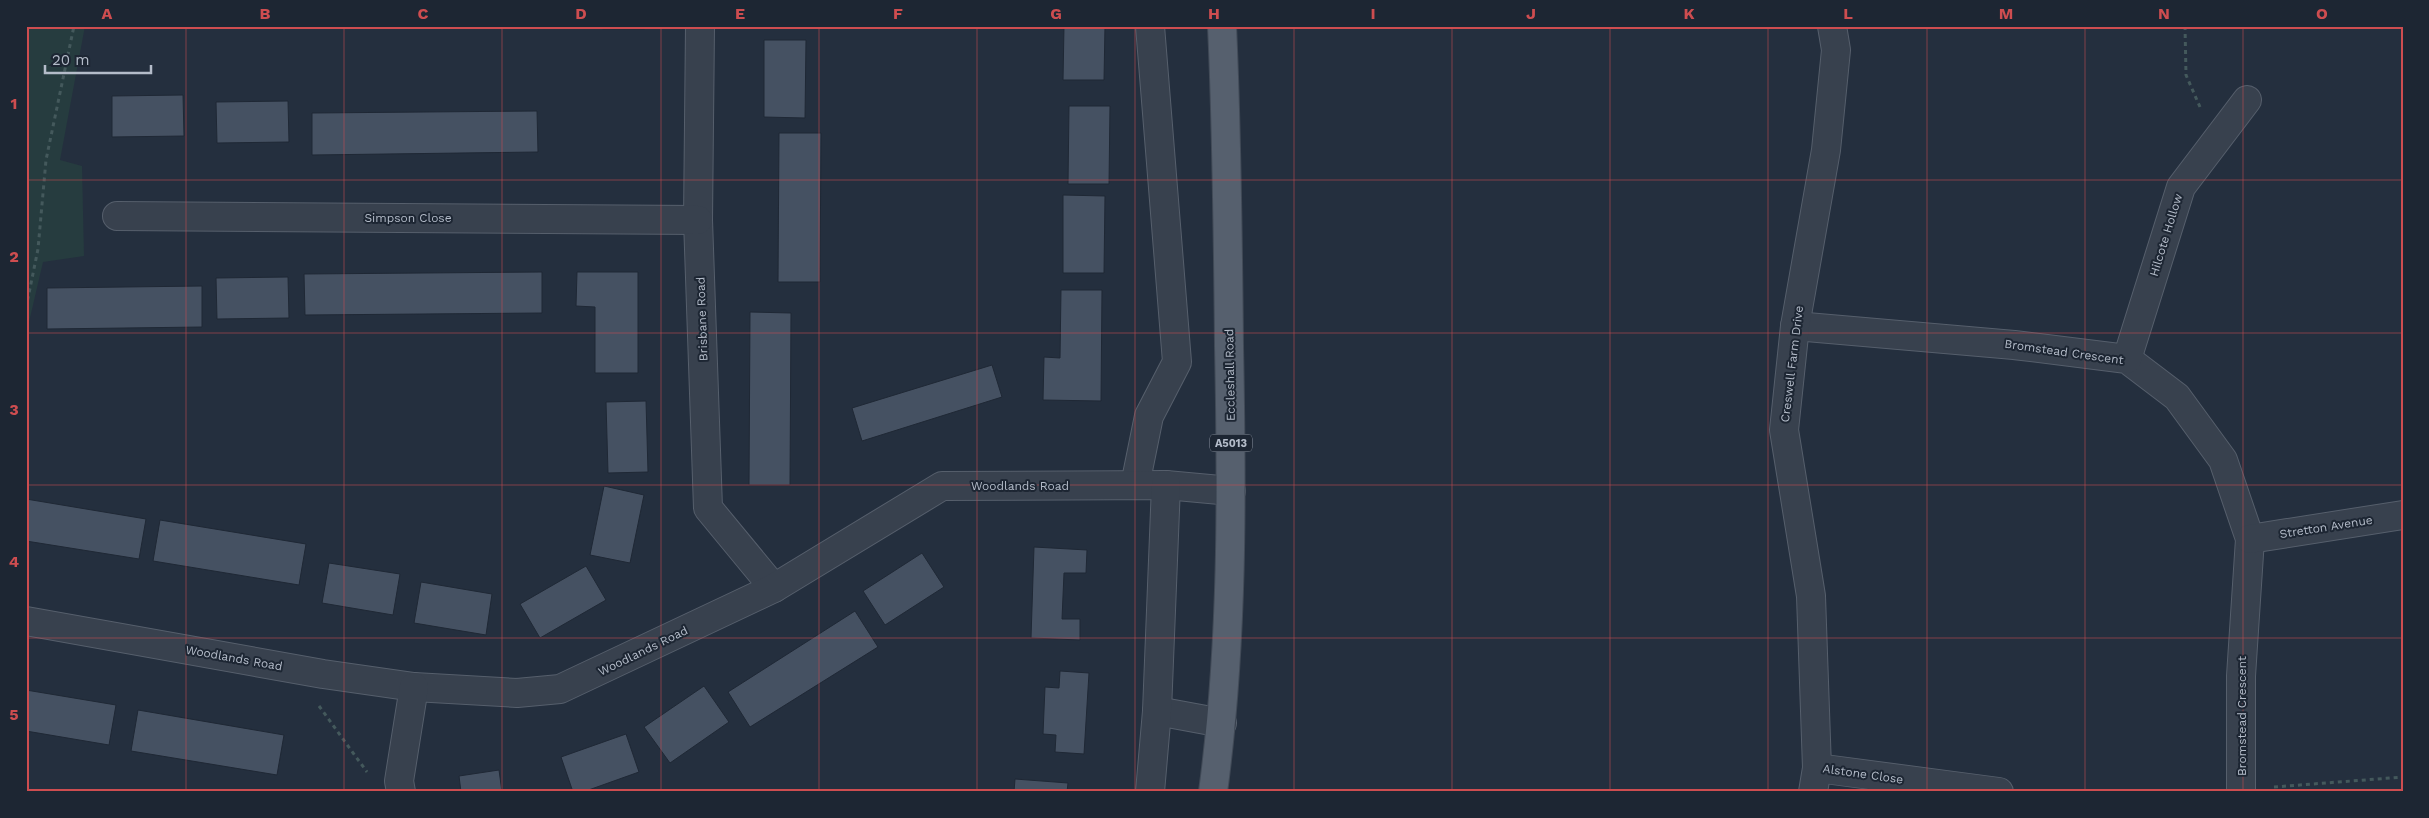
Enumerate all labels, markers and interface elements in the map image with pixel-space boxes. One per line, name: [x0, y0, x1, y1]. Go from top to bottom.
text: A: [102, 4, 113, 23]
text: B: [260, 4, 271, 23]
text: C: [418, 4, 429, 23]
text: D: [575, 4, 587, 23]
text: E: [735, 4, 745, 23]
text: F: [893, 4, 903, 23]
text: G: [1050, 4, 1062, 23]
text: H: [1208, 4, 1220, 23]
text: I: [1370, 4, 1376, 23]
text: J: [1526, 4, 1536, 23]
text: K: [1683, 4, 1695, 23]
text: L: [1843, 4, 1853, 23]
text: M: [1999, 4, 2013, 23]
text: N: [2158, 4, 2170, 23]
text: O: [2316, 4, 2328, 23]
scale bar: [45, 42, 151, 74]
text: 20 m: [52, 51, 90, 69]
text: 1: [11, 94, 17, 113]
street label: Hilcote Hollow: [2147, 192, 2185, 278]
street label: Simpson Close: [364, 211, 452, 225]
text: 2: [9, 247, 19, 266]
street label: Brisbane Road: [694, 277, 710, 361]
street label: Creswell Farm Drive: [1778, 305, 1806, 423]
street label: Eccleshall Road: [1222, 329, 1238, 421]
street label: Bromstead Crescent: [2004, 337, 2124, 367]
text: 3: [9, 400, 19, 419]
road number: A5013: [1210, 434, 1252, 452]
street label: Woodlands Road: [971, 479, 1069, 493]
street label: Stretton Avenue: [2278, 513, 2374, 541]
text: 4: [9, 552, 19, 571]
street label: Woodlands Road: [596, 623, 690, 679]
street label: Woodlands Road: [184, 643, 284, 673]
street label: Bromstead Crescent: [2235, 656, 2249, 776]
text: 5: [9, 705, 19, 724]
street label: Alstone Close: [1822, 761, 1904, 787]

